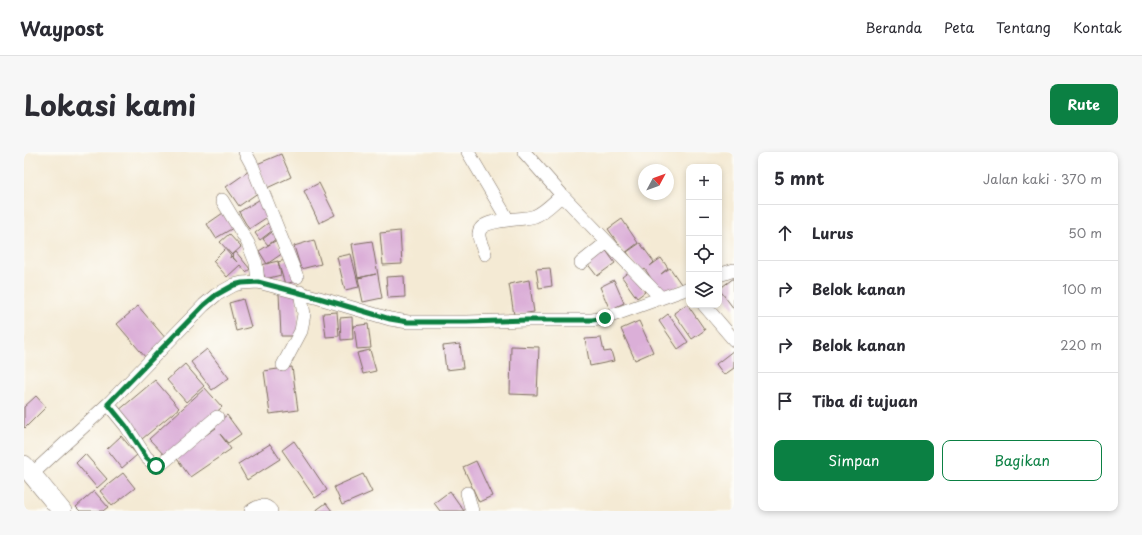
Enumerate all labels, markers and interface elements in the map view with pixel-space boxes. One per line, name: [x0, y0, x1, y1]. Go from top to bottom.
text: Waypost: [20, 14, 104, 42]
text: Beranda: [865, 17, 922, 38]
text: Peta: [944, 17, 974, 38]
text: Tentang: [996, 17, 1051, 38]
text: Kontak: [1073, 17, 1122, 38]
text: Lokasi kami: [24, 83, 196, 126]
button: Rute: [1050, 84, 1118, 125]
north arrow: [638, 164, 674, 200]
map controls: [686, 164, 722, 308]
button: +: [686, 164, 722, 200]
text: 5 mnt: [774, 165, 825, 191]
text: Jalan kaki · 370 m: [983, 169, 1102, 188]
button: −: [686, 200, 722, 236]
text: Lurus: [812, 221, 853, 244]
icon: ahead: [774, 222, 796, 244]
text: 50 m: [1068, 223, 1102, 242]
button: locate: [686, 236, 722, 272]
button: layers: [686, 272, 722, 308]
text: Belok kanan: [812, 277, 906, 300]
icon: right: [774, 278, 796, 300]
text: 100 m: [1062, 279, 1102, 298]
route end: [596, 309, 614, 327]
text: Belok kanan: [812, 333, 906, 356]
icon: right: [774, 334, 796, 356]
text: 220 m: [1060, 335, 1102, 354]
text: Tiba di tujuan: [812, 389, 918, 412]
icon: arrive: [774, 390, 796, 412]
button: Simpan: [774, 440, 934, 481]
button: Bagikan: [942, 440, 1102, 481]
route start: [147, 457, 165, 475]

